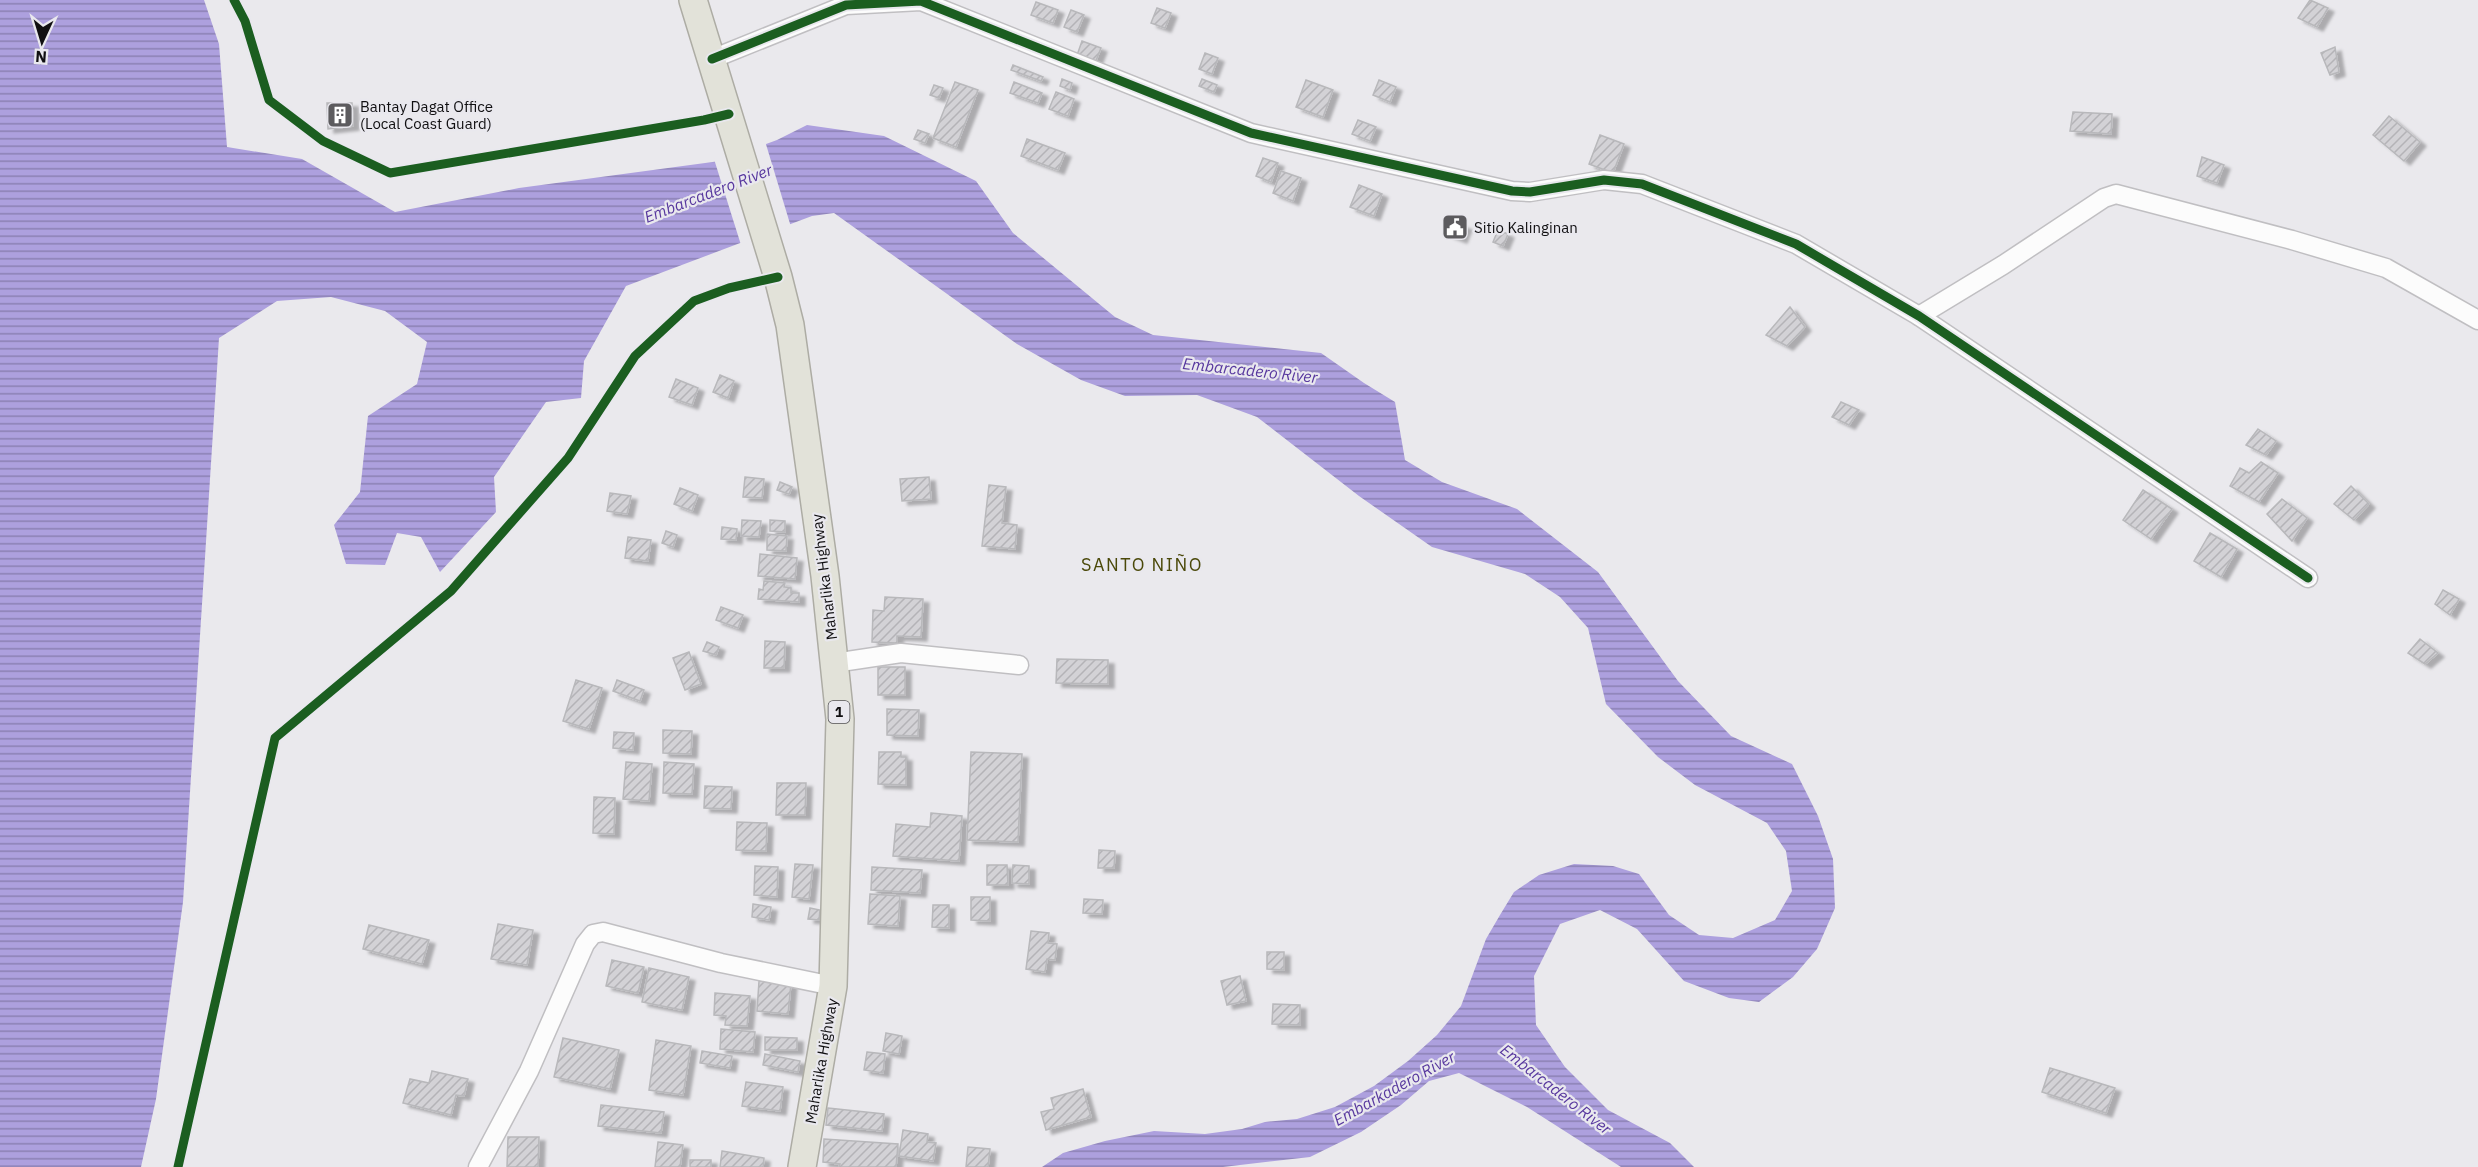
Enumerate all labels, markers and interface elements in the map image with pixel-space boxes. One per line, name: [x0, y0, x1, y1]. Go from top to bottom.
north arrow: [12, 12, 72, 72]
text: N: [34, 47, 47, 67]
place label: Bantay Dagat Office (Local Coast Guard): [360, 97, 493, 133]
building icon: Bantay Dagat Office (Local Coast Guard): [325, 100, 355, 130]
water label: Embarcadero River: [641, 159, 776, 227]
public building icon: Sitio Kalinginan: [1440, 212, 1470, 242]
place label: Sitio Kalinginan: [1474, 218, 1578, 237]
water label: Embarcadero River: [1182, 353, 1320, 387]
street label: Maharlika Highway: [807, 512, 841, 641]
district label: SANTO NIÑO: [1081, 553, 1203, 576]
road number: 1: [828, 701, 850, 723]
street label: Maharlika Highway: [801, 996, 841, 1125]
water label: Embarcadero River: [1496, 1039, 1616, 1139]
water label: Embarkadero River: [1330, 1046, 1459, 1130]

